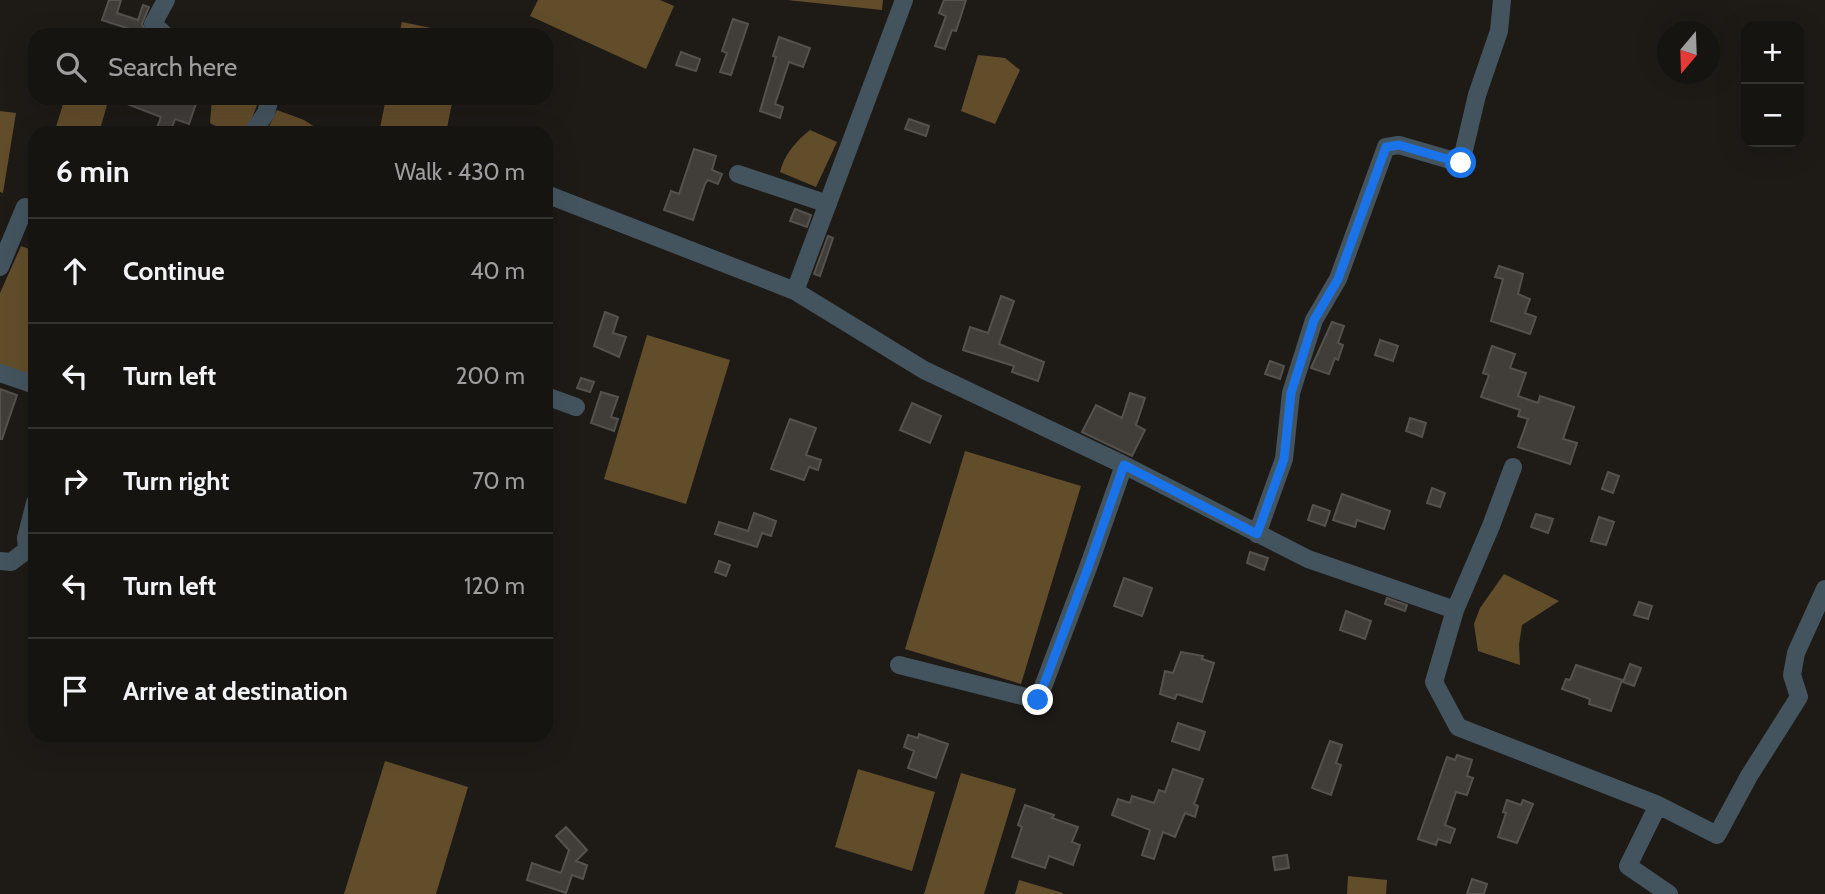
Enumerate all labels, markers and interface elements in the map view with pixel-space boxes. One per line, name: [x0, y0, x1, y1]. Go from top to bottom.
north arrow: [1657, 21, 1720, 84]
map controls: [1741, 21, 1804, 147]
button: +: [1741, 21, 1804, 84]
search box: [28, 28, 553, 105]
icon: search: [52, 48, 90, 86]
text: Search here: [108, 51, 237, 83]
button: −: [1741, 84, 1804, 147]
route start: [1445, 147, 1476, 178]
text: 6 min: [56, 153, 129, 190]
text: Walk · 430 m: [394, 158, 525, 186]
icon: ahead: [56, 252, 94, 290]
text: Continue: [123, 255, 225, 287]
text: 40 m: [470, 257, 525, 285]
icon: left: [56, 357, 94, 395]
text: Turn left: [123, 360, 216, 392]
text: 200 m: [455, 362, 525, 390]
icon: right: [56, 462, 94, 500]
text: Turn right: [123, 465, 229, 497]
text: 70 m: [472, 467, 525, 495]
icon: left: [56, 567, 94, 605]
text: Turn left: [123, 570, 216, 602]
text: 120 m: [464, 572, 525, 600]
icon: arrive: [56, 672, 94, 710]
text: Arrive at destination: [123, 675, 348, 707]
route end: [1022, 684, 1053, 715]

